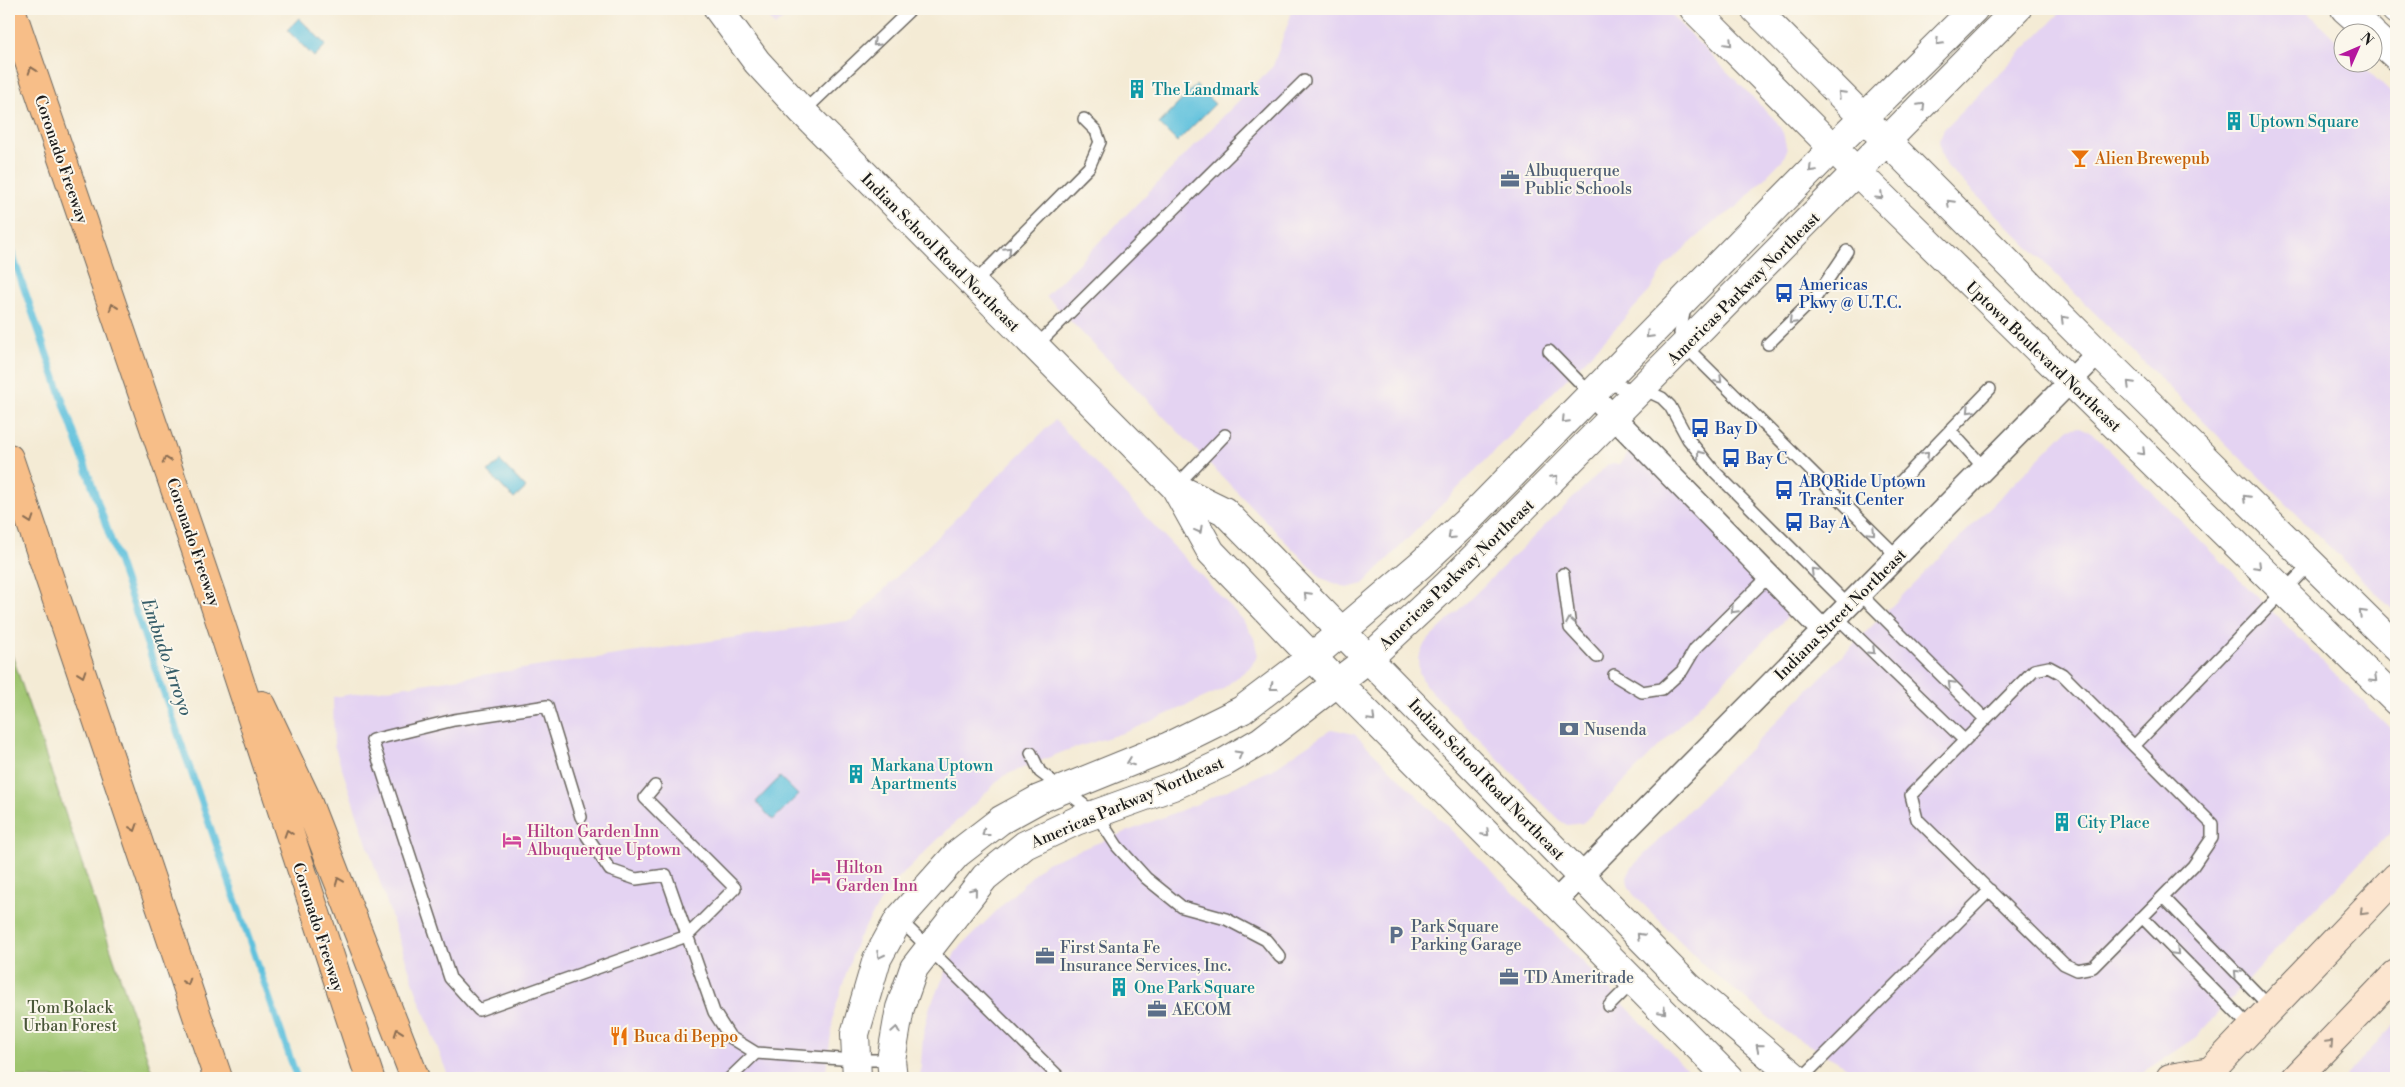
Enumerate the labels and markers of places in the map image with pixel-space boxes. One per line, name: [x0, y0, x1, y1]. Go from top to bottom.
building icon: The Landmark: [1126, 78, 1148, 100]
place label: The Landmark: [1152, 80, 1260, 100]
building icon: Uptown Square: [2223, 110, 2245, 132]
place label: Uptown Square: [2249, 112, 2359, 132]
bar icon: Alien Brewepub: [2069, 147, 2091, 169]
place label: Alien Brewepub: [2094, 149, 2210, 169]
place label: Albuquerque Public Schools: [1524, 161, 1632, 199]
office icon: Albuquerque Public Schools: [1499, 168, 1521, 190]
place label: Americas Pkwy @ U.T.C.: [1798, 275, 1902, 313]
bus stop icon: Americas Pkwy @ U.T.C.: [1773, 282, 1795, 304]
bus stop icon: Bay D: [1689, 417, 1711, 439]
place label: Bay D: [1714, 419, 1758, 439]
bus stop icon: Bay C: [1720, 447, 1742, 469]
place label: Bay C: [1745, 449, 1787, 469]
place label: ABQRide Uptown Transit Center: [1798, 472, 1926, 510]
bus stop icon: ABQRide Uptown Transit Center: [1773, 479, 1795, 501]
bus stop icon: Bay A: [1783, 511, 1805, 533]
place label: Bay A: [1808, 513, 1851, 533]
bank icon: Nusenda: [1558, 718, 1580, 740]
place label: Nusenda: [1584, 720, 1648, 740]
place label: Markana Uptown Apartments: [870, 756, 994, 794]
building icon: Markana Uptown Apartments: [845, 763, 867, 785]
building icon: City Place: [2051, 811, 2073, 833]
place label: City Place: [2077, 813, 2150, 833]
place label: Hilton Garden Inn Albuquerque Uptown: [526, 822, 681, 860]
hotel icon: Hilton Garden Inn Albuquerque Uptown: [501, 829, 523, 851]
place label: Hilton Garden Inn: [836, 858, 918, 896]
hotel icon: Hilton Garden Inn: [810, 865, 832, 887]
place label: Park Square Parking Garage: [1411, 917, 1522, 955]
parking icon: Park Square Parking Garage: [1385, 924, 1407, 946]
place label: First Santa Fe Insurance Services, Inc.: [1060, 938, 1231, 976]
office icon: First Santa Fe Insurance Services, Inc.: [1034, 945, 1056, 967]
office icon: TD Ameritrade: [1498, 966, 1520, 988]
place label: TD Ameritrade: [1524, 968, 1634, 988]
building icon: One Park Square: [1108, 976, 1130, 998]
place label: One Park Square: [1134, 978, 1255, 998]
office icon: AECOM: [1146, 998, 1168, 1020]
place label: AECOM: [1171, 1000, 1231, 1020]
restaurant icon: Buca di Beppo: [608, 1025, 630, 1047]
place label: Buca di Beppo: [633, 1027, 738, 1047]

